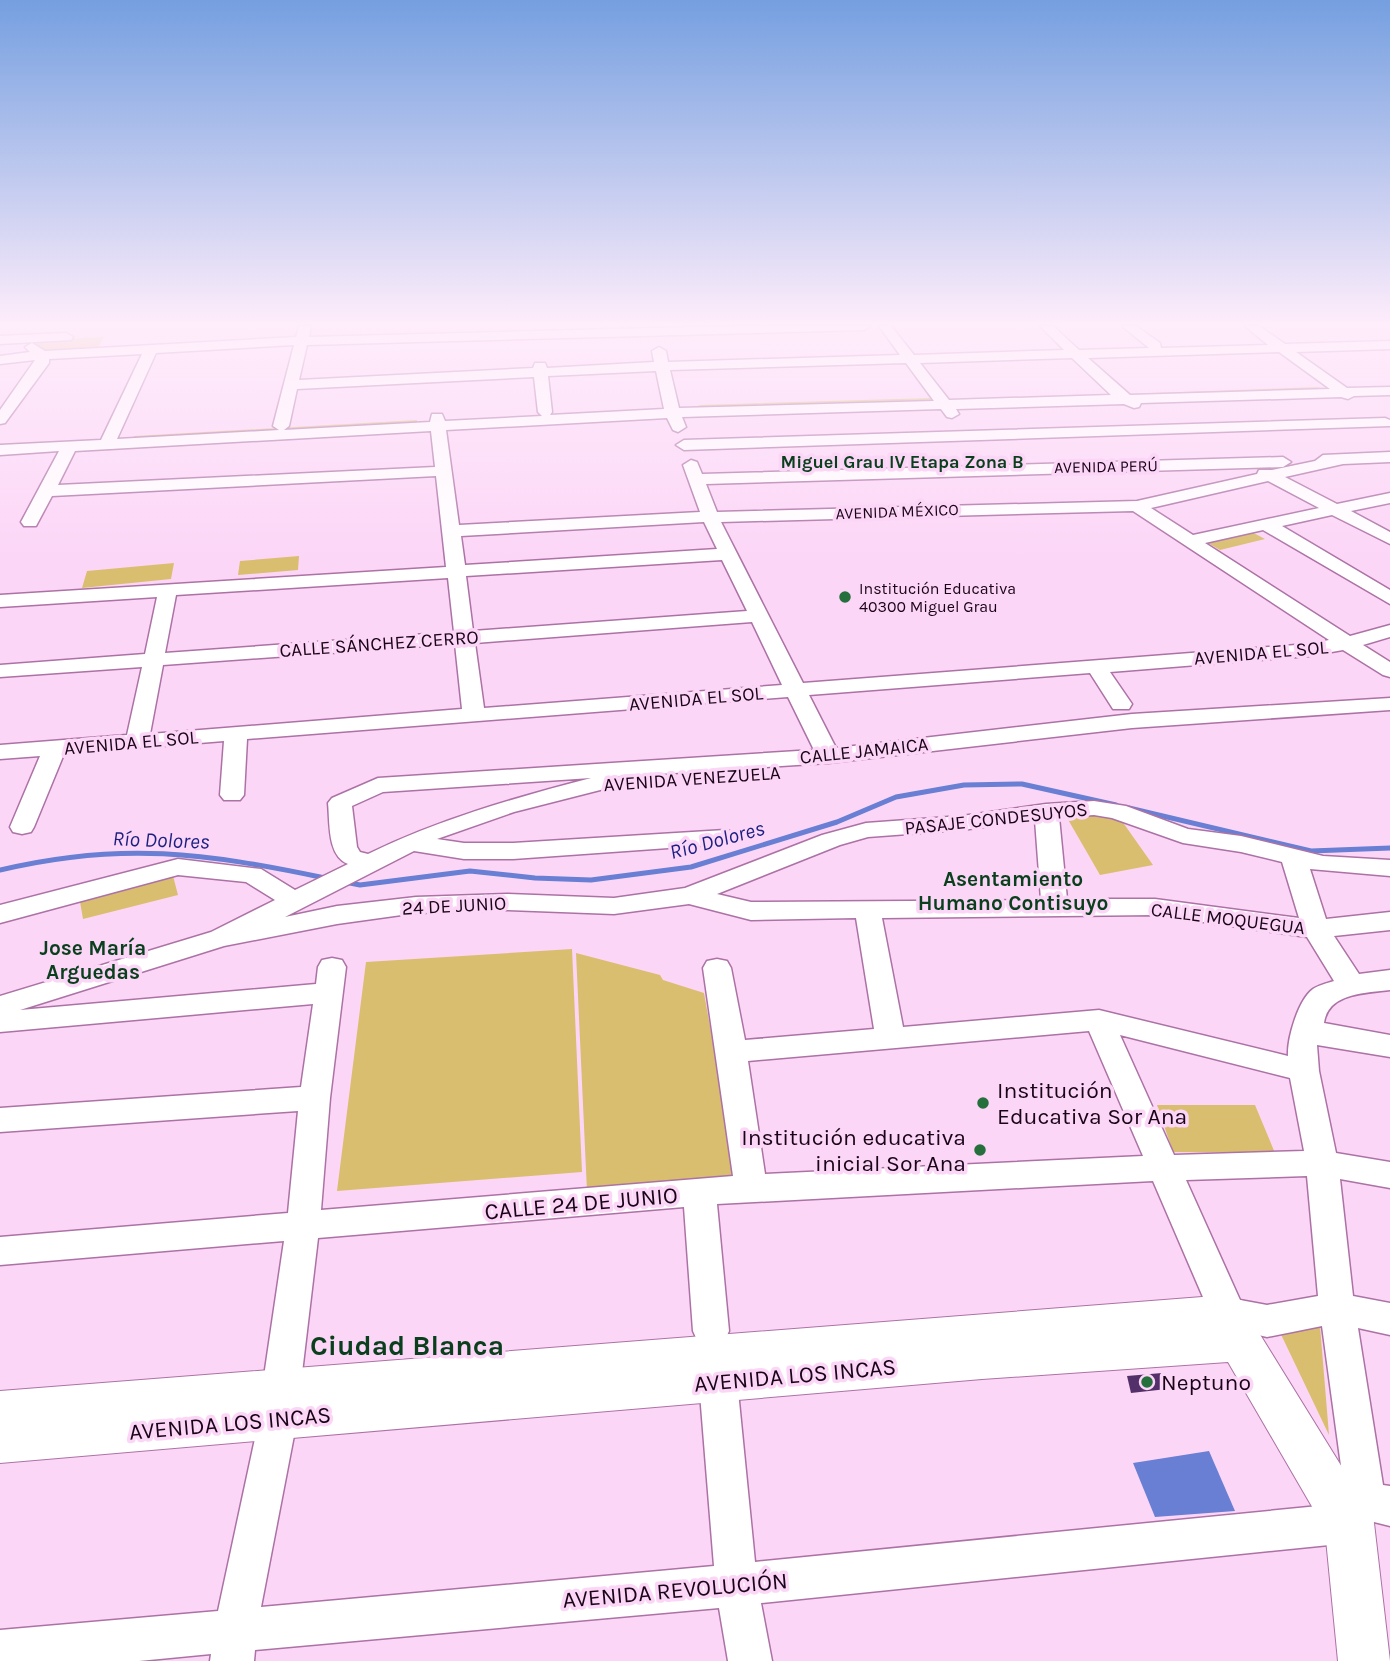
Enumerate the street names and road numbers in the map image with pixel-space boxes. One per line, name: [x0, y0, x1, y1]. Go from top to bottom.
street label: AVENIDA PERÚ: [1054, 456, 1158, 477]
street label: AVENIDA MÉXICO: [835, 500, 959, 523]
street label: CALLE SÁNCHEZ CERRO: [279, 625, 479, 662]
street label: AVENIDA EL SOL: [1193, 636, 1329, 670]
street label: AVENIDA EL SOL: [628, 682, 764, 716]
street label: AVENIDA EL SOL: [63, 726, 199, 760]
street label: CALLE JAMAICA: [799, 733, 929, 769]
street label: AVENIDA VENEZUELA: [603, 762, 781, 796]
street label: PASAJE CONDESUYOS: [904, 798, 1089, 840]
street label: 24 DE JUNIO: [401, 892, 507, 920]
street label: CALLE MOQUEGUA: [1150, 899, 1306, 939]
street label: CALLE 24 DE JUNIO: [483, 1182, 679, 1225]
street label: AVENIDA LOS INCAS: [693, 1353, 897, 1398]
street label: AVENIDA LOS INCAS: [128, 1401, 332, 1446]
street label: AVENIDA REVOLUCIÓN: [561, 1567, 789, 1614]

